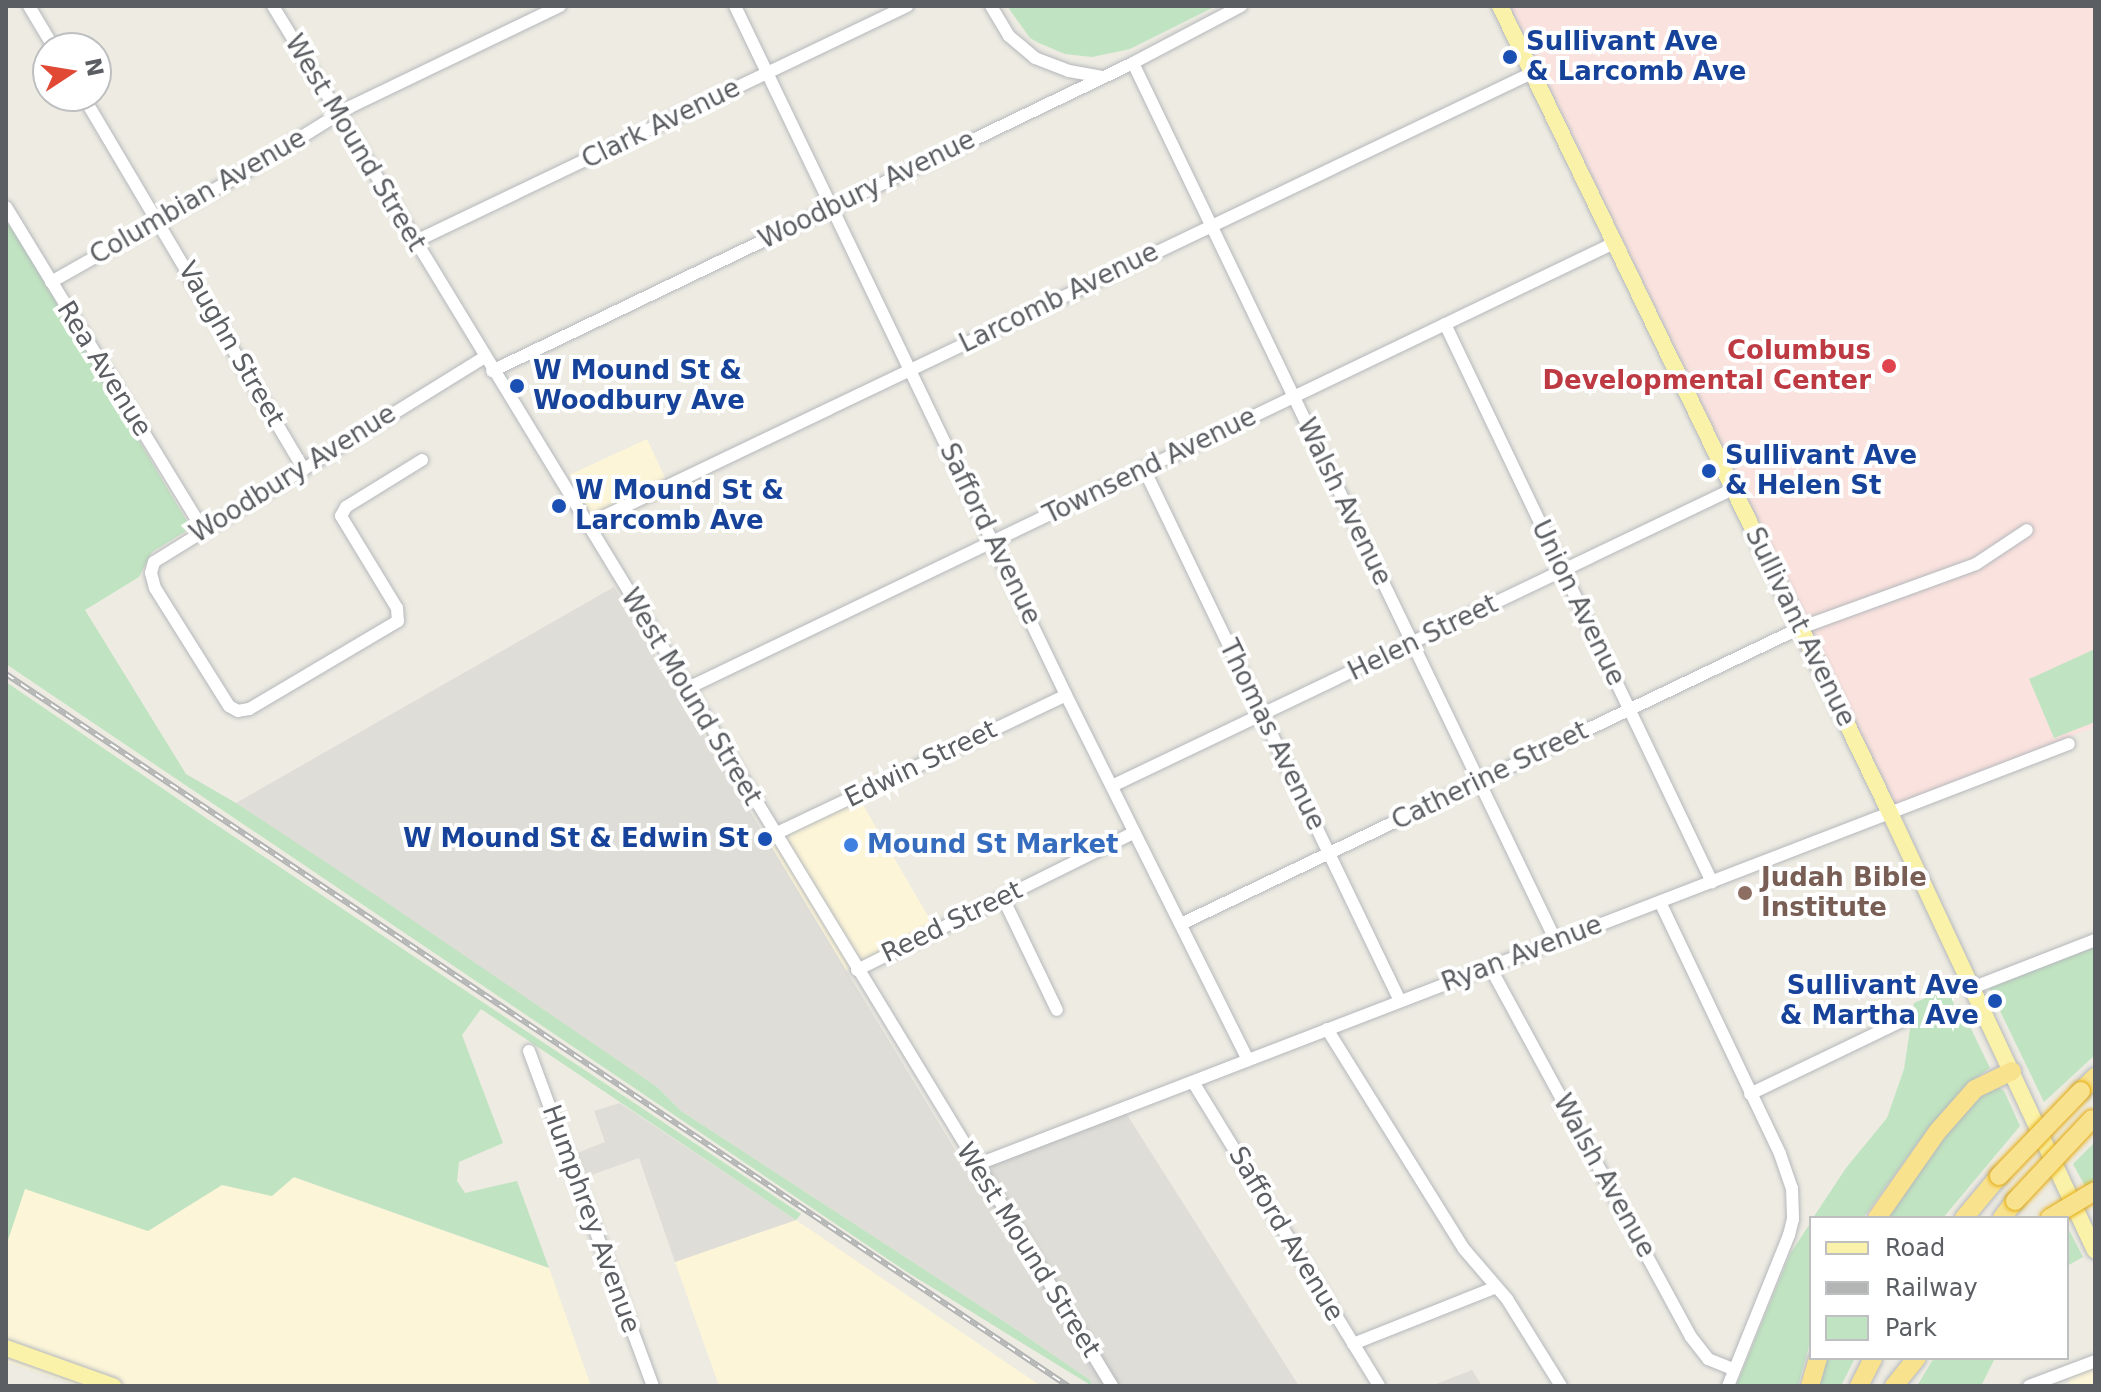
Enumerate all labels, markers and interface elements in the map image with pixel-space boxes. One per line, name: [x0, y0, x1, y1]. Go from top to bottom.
place label: Sullivant Ave & Larcomb Ave: [1526, 26, 1746, 88]
street label: West Mound Street: [278, 29, 432, 257]
north arrow: [32, 32, 112, 112]
marker: Sullivant Ave & Larcomb Ave: [1501, 48, 1519, 66]
text: N: [80, 56, 108, 79]
street label: Clark Avenue: [577, 72, 745, 176]
street label: Columbian Avenue: [85, 122, 311, 272]
street label: Woodbury Avenue: [754, 124, 980, 256]
street label: Larcomb Avenue: [954, 236, 1164, 360]
street label: Vaughn Street: [171, 256, 291, 432]
street label: Rea Avenue: [50, 296, 158, 442]
place label: Columbus Developmental Center: [1543, 335, 1871, 396]
place label: W Mound St & Woodbury Ave: [533, 355, 745, 416]
marker: Columbus Developmental Center: [1878, 355, 1900, 377]
marker: W Mound St & Woodbury Ave: [508, 377, 526, 395]
street label: Woodbury Avenue: [184, 398, 402, 550]
street label: Townsend Avenue: [1039, 401, 1261, 531]
street label: Walsh Avenue: [1290, 413, 1398, 591]
street label: Safford Avenue: [933, 438, 1047, 630]
place label: Sullivant Ave & Helen St: [1725, 440, 1917, 502]
marker: Sullivant Ave & Helen St: [1700, 462, 1718, 480]
place label: W Mound St & Larcomb Ave: [575, 475, 784, 536]
marker: W Mound St & Larcomb Ave: [550, 497, 568, 515]
street label: Union Avenue: [1525, 515, 1631, 691]
street label: Sullivant Avenue: [1738, 522, 1862, 732]
street label: West Mound Street: [614, 583, 768, 811]
street label: Helen Street: [1343, 588, 1503, 688]
street label: Thomas Avenue: [1212, 635, 1332, 835]
street label: Edwin Street: [840, 714, 1002, 814]
street label: Catherine Street: [1387, 715, 1593, 837]
place label: W Mound St & Edwin St: [403, 823, 749, 855]
place label: Mound St Market: [867, 829, 1119, 861]
marker: W Mound St & Edwin St: [756, 830, 774, 848]
marker: Mound St Market: [842, 836, 860, 854]
place label: Judah Bible Institute: [1761, 862, 1927, 924]
street label: Reed Street: [877, 875, 1027, 969]
marker: Judah Bible Institute: [1736, 884, 1754, 902]
street label: Ryan Avenue: [1437, 909, 1607, 999]
place label: Sullivant Ave & Martha Ave: [1780, 970, 1979, 1032]
marker: Sullivant Ave & Martha Ave: [1986, 992, 2004, 1010]
street label: Walsh Avenue: [1546, 1089, 1662, 1263]
street label: Humphrey Avenue: [535, 1101, 647, 1337]
street label: West Mound Street: [949, 1137, 1107, 1363]
street label: Safford Avenue: [1222, 1141, 1350, 1327]
legend: [1809, 1216, 2069, 1360]
text: Road: [1885, 1234, 1945, 1262]
text: Railway: [1885, 1274, 1978, 1302]
text: Park: [1885, 1314, 1937, 1342]

